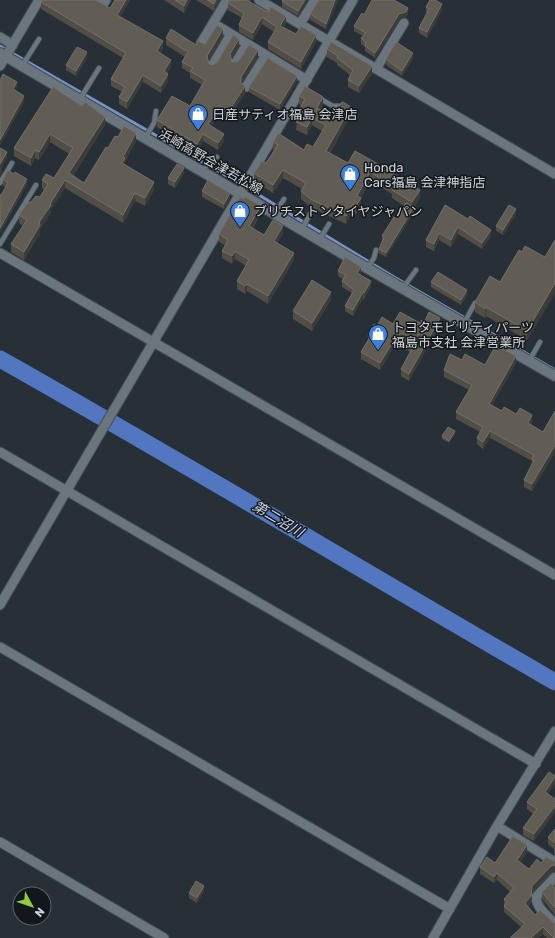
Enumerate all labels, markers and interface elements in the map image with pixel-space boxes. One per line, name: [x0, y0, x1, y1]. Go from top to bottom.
shop icon: 日産サティオ福島 会津店: [187, 103, 209, 131]
place label: 日産サティオ福島 会津店: [212, 107, 357, 122]
street label: 浜崎高野会津若松線: [156, 126, 265, 197]
place label: Honda Cars福島 会津神指店: [364, 160, 486, 190]
shop icon: Honda Cars福島 会津神指店: [339, 163, 361, 191]
shop icon: ブリチストンタイヤジャパン: [229, 200, 251, 228]
place label: ブリチストンタイヤジャパン: [254, 204, 423, 219]
place label: トヨタモビリティパーツ 福島市支社 会津営業所: [392, 320, 534, 350]
shop icon: トヨタモビリティパーツ 福島市支社 会津営業所: [367, 323, 389, 351]
water label: 第二沼川: [249, 498, 308, 542]
north arrow: [12, 886, 52, 926]
text: N: [32, 905, 47, 919]

